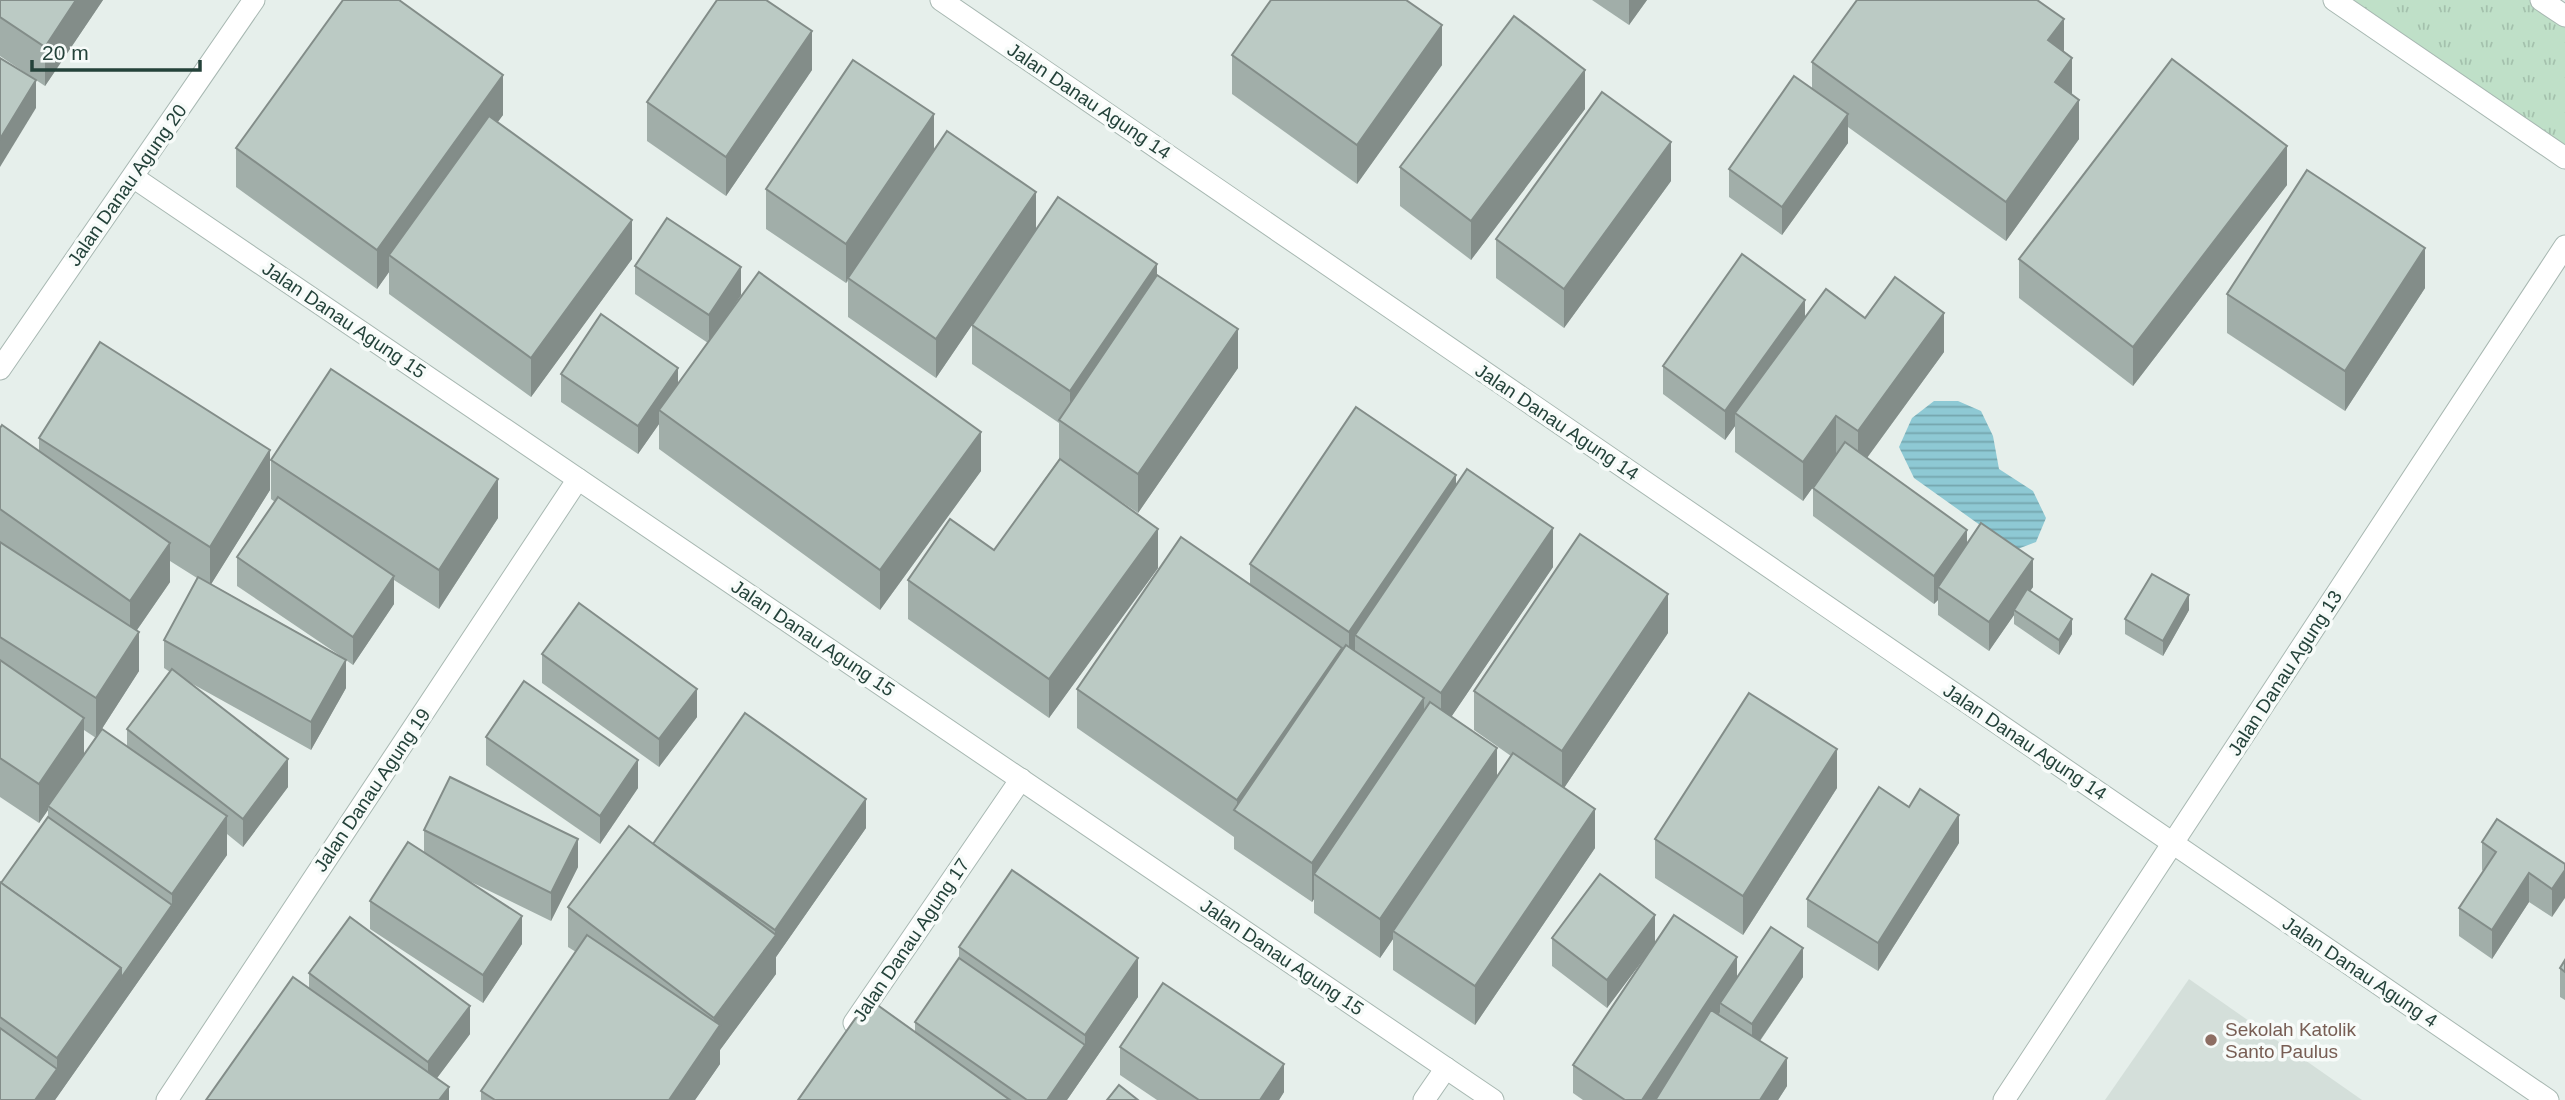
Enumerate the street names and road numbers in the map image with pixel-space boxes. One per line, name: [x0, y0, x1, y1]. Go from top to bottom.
street label: Jalan Danau Agung 14: [1003, 39, 1175, 164]
street label: Jalan Danau Agung 20: [63, 100, 191, 270]
street label: Jalan Danau Agung 15: [258, 258, 430, 382]
street label: Jalan Danau Agung 14: [1471, 360, 1643, 485]
street label: Jalan Danau Agung 15: [727, 576, 899, 700]
street label: Jalan Danau Agung 13: [2224, 587, 2346, 759]
street label: Jalan Danau Agung 14: [1939, 680, 2111, 805]
street label: Jalan Danau Agung 19: [310, 704, 434, 876]
street label: Jalan Danau Agung 17: [849, 854, 973, 1026]
street label: Jalan Danau Agung 15: [1196, 895, 1368, 1019]
street label: Jalan Danau Agung 4: [2279, 912, 2442, 1032]

